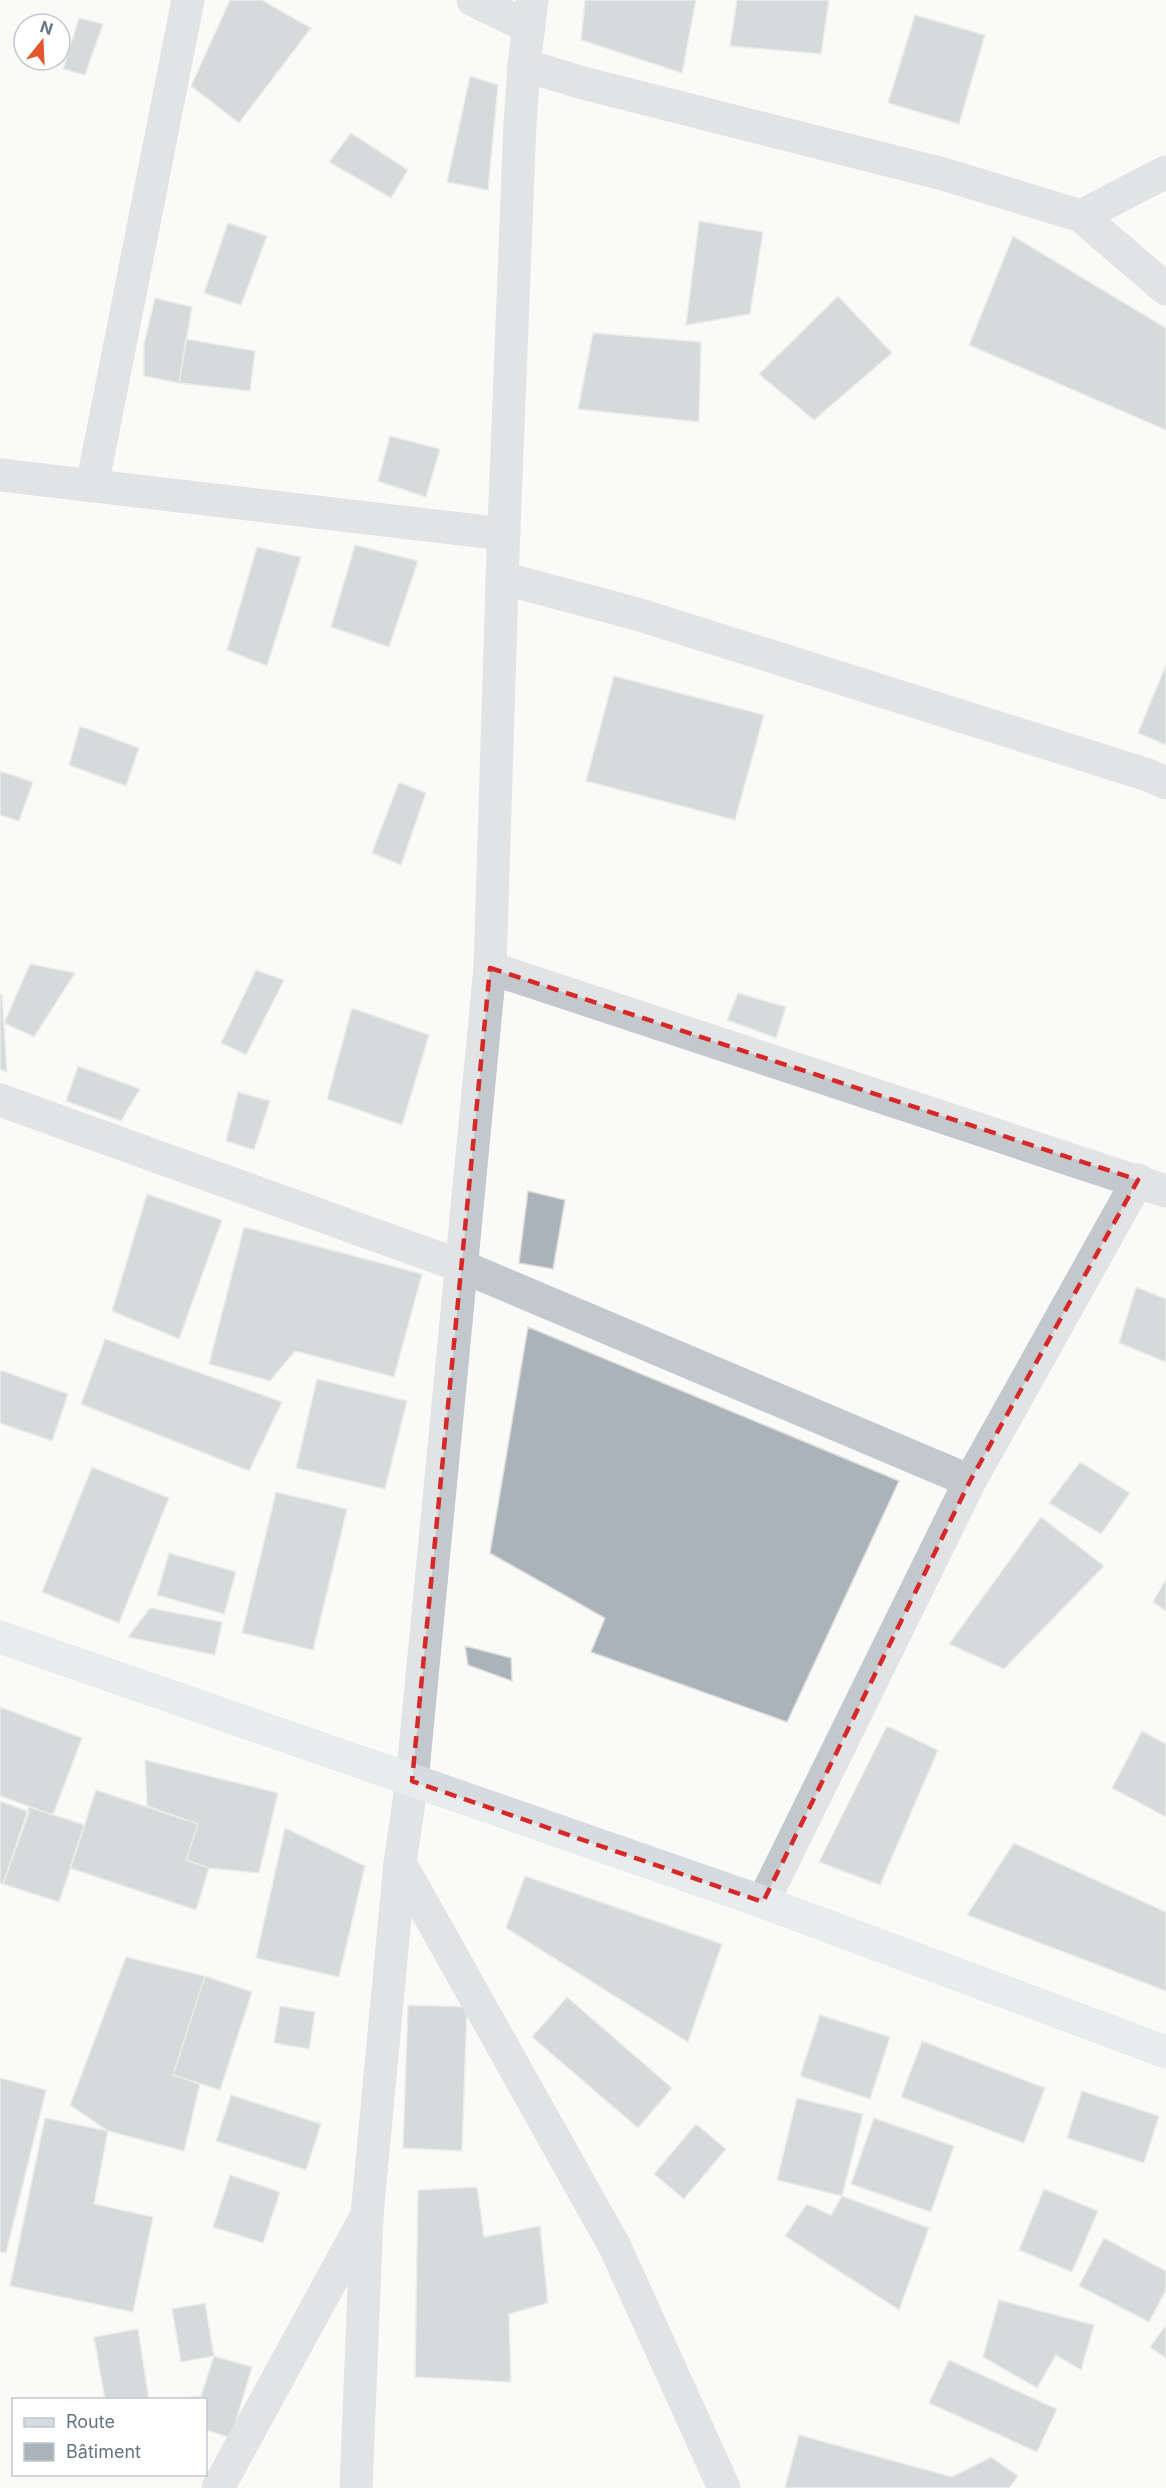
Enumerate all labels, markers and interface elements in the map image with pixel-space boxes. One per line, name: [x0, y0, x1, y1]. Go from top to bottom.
north arrow: [12, 12, 72, 72]
text: N: [38, 16, 56, 39]
legend: [12, 2398, 207, 2476]
text: Route: [66, 2411, 115, 2432]
text: Bâtiment: [66, 2441, 141, 2462]

